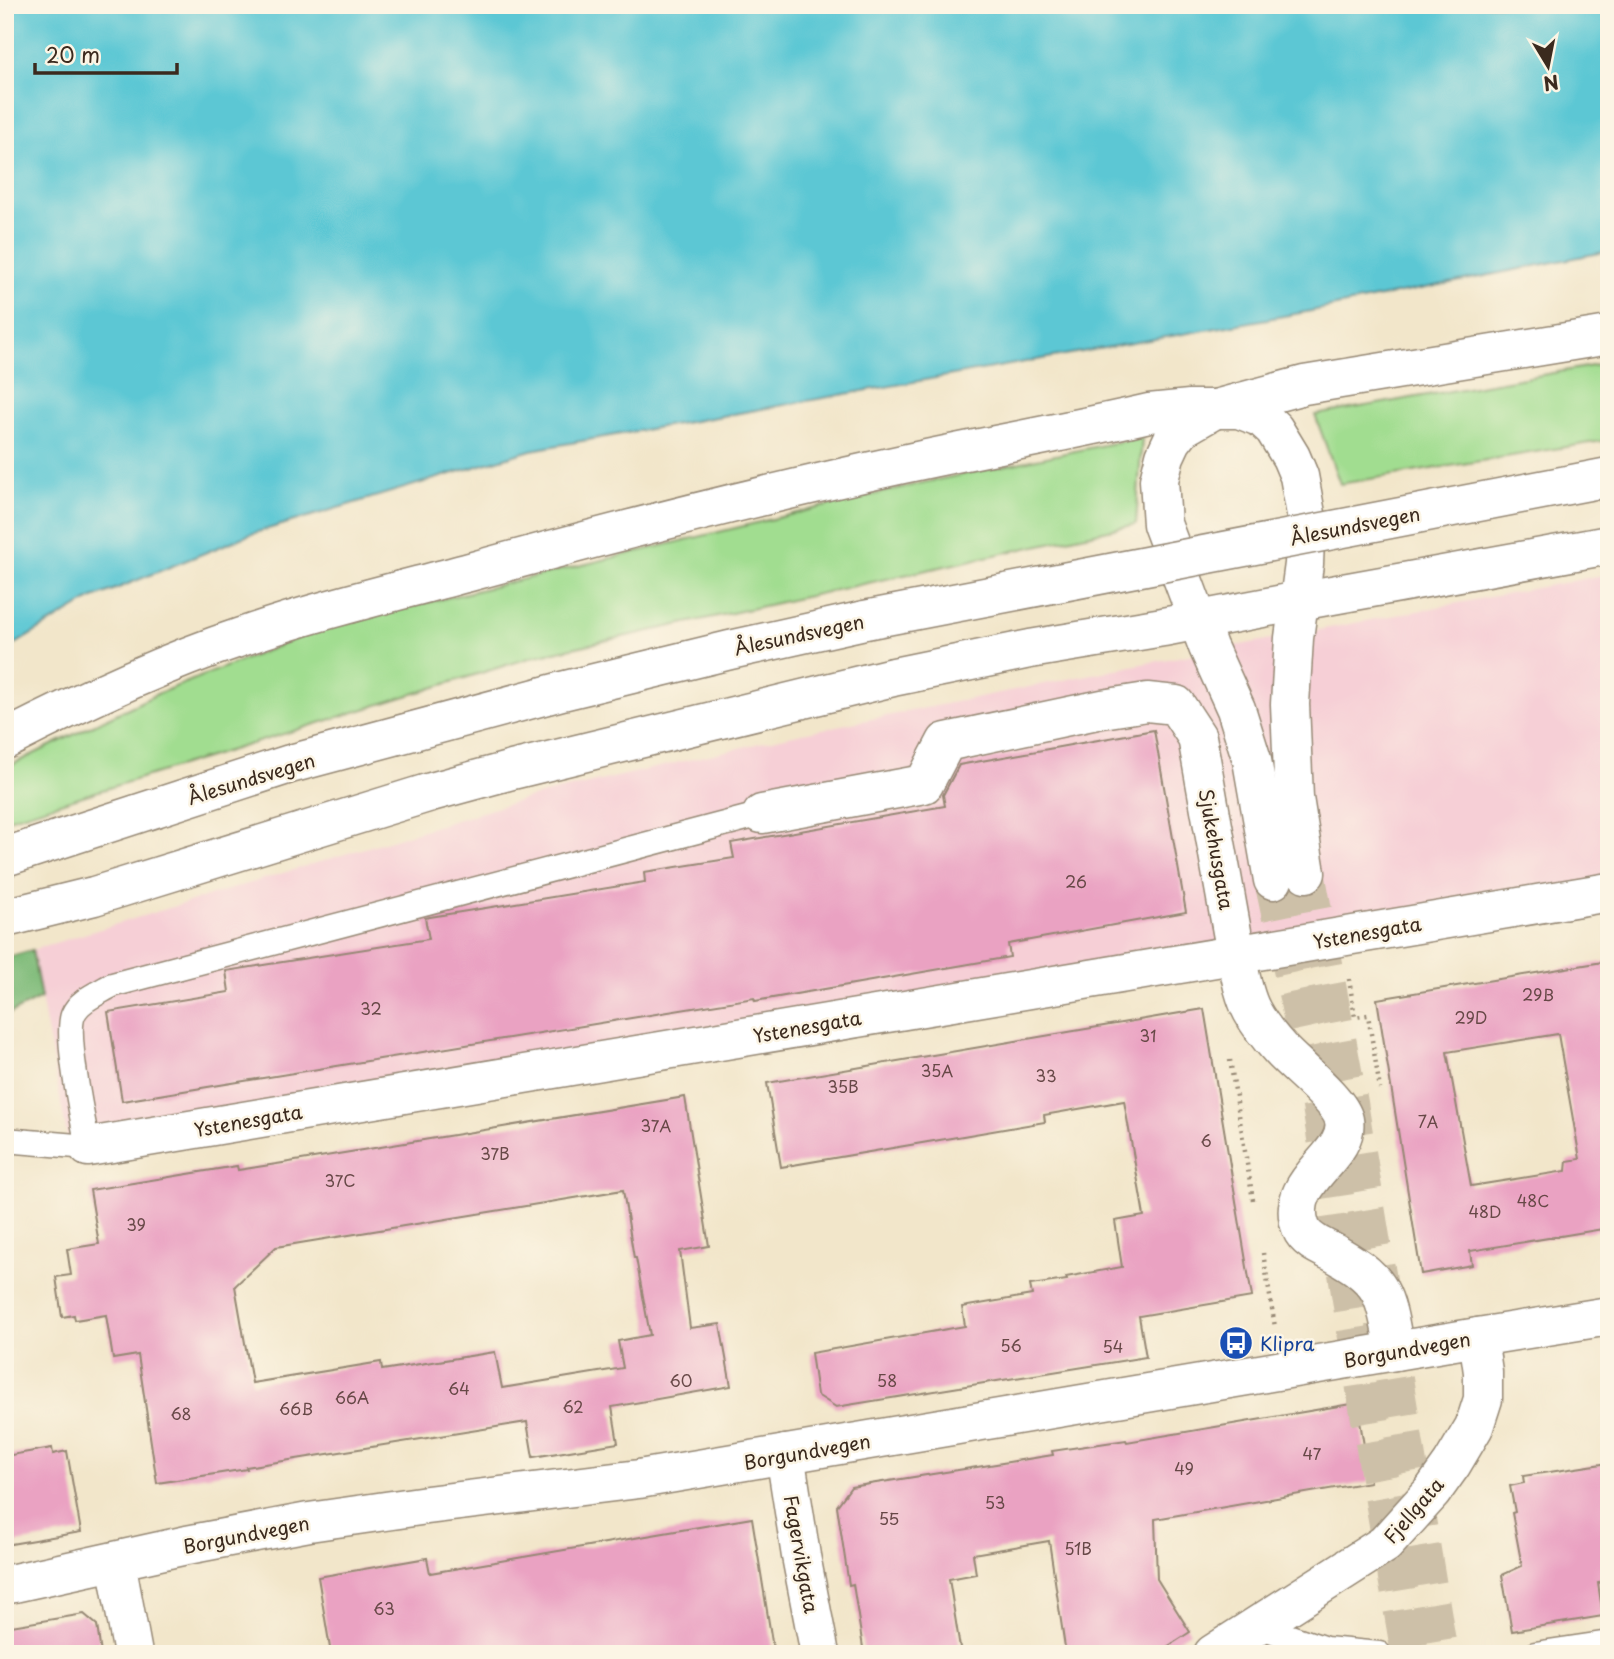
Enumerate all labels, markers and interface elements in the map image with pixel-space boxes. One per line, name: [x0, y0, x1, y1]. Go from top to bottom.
scale bar: [35, 32, 177, 76]
north arrow: [1512, 32, 1582, 102]
text: 20 m: [46, 38, 100, 70]
text: N: [1541, 69, 1561, 99]
street label: Ålesundsvegen: [1288, 499, 1422, 551]
street label: Ålesundsvegen: [732, 607, 866, 661]
street label: Ålesundsvegen: [184, 745, 318, 811]
street label: Sjukehusgata: [1193, 786, 1241, 912]
house number: 26: [1065, 869, 1087, 893]
street label: Ystenesgata: [1311, 909, 1423, 955]
house number: 29B: [1522, 982, 1554, 1006]
house number: 32: [360, 996, 382, 1020]
street label: Ystenesgata: [751, 1003, 863, 1049]
house number: 29D: [1454, 1005, 1488, 1029]
house number: 31: [1140, 1023, 1156, 1047]
house number: 35A: [921, 1058, 953, 1082]
house number: 33: [1035, 1063, 1057, 1087]
house number: 35B: [827, 1074, 859, 1098]
street label: Ystenesgata: [192, 1097, 304, 1143]
house number: 7A: [1418, 1109, 1439, 1133]
house number: 37A: [641, 1113, 671, 1137]
house number: 6: [1200, 1128, 1212, 1152]
house number: 37B: [480, 1141, 510, 1165]
house number: 37C: [324, 1168, 356, 1192]
house number: 48C: [1517, 1188, 1549, 1212]
house number: 48D: [1469, 1199, 1501, 1223]
house number: 39: [126, 1212, 146, 1236]
bus stop icon: Klipra: [1217, 1324, 1255, 1362]
street label: Borgundvegen: [1341, 1324, 1473, 1374]
place label: Klipra: [1260, 1329, 1315, 1357]
house number: 56: [1000, 1333, 1022, 1357]
house number: 54: [1103, 1334, 1123, 1358]
house number: 60: [670, 1368, 692, 1392]
house number: 58: [877, 1368, 897, 1392]
house number: 64: [448, 1376, 470, 1400]
house number: 66A: [335, 1385, 369, 1409]
house number: 62: [562, 1394, 584, 1418]
house number: 66B: [279, 1396, 313, 1420]
house number: 68: [170, 1401, 192, 1425]
street label: Borgundvegen: [741, 1426, 873, 1476]
house number: 47: [1303, 1441, 1322, 1465]
house number: 49: [1174, 1456, 1194, 1480]
street label: Fjellgata: [1376, 1471, 1450, 1549]
house number: 53: [985, 1490, 1005, 1514]
street label: Fagervikgata: [778, 1493, 826, 1616]
house number: 55: [879, 1506, 899, 1530]
street label: Borgundvegen: [180, 1508, 312, 1560]
house number: 51B: [1064, 1536, 1092, 1560]
house number: 63: [373, 1596, 395, 1620]

